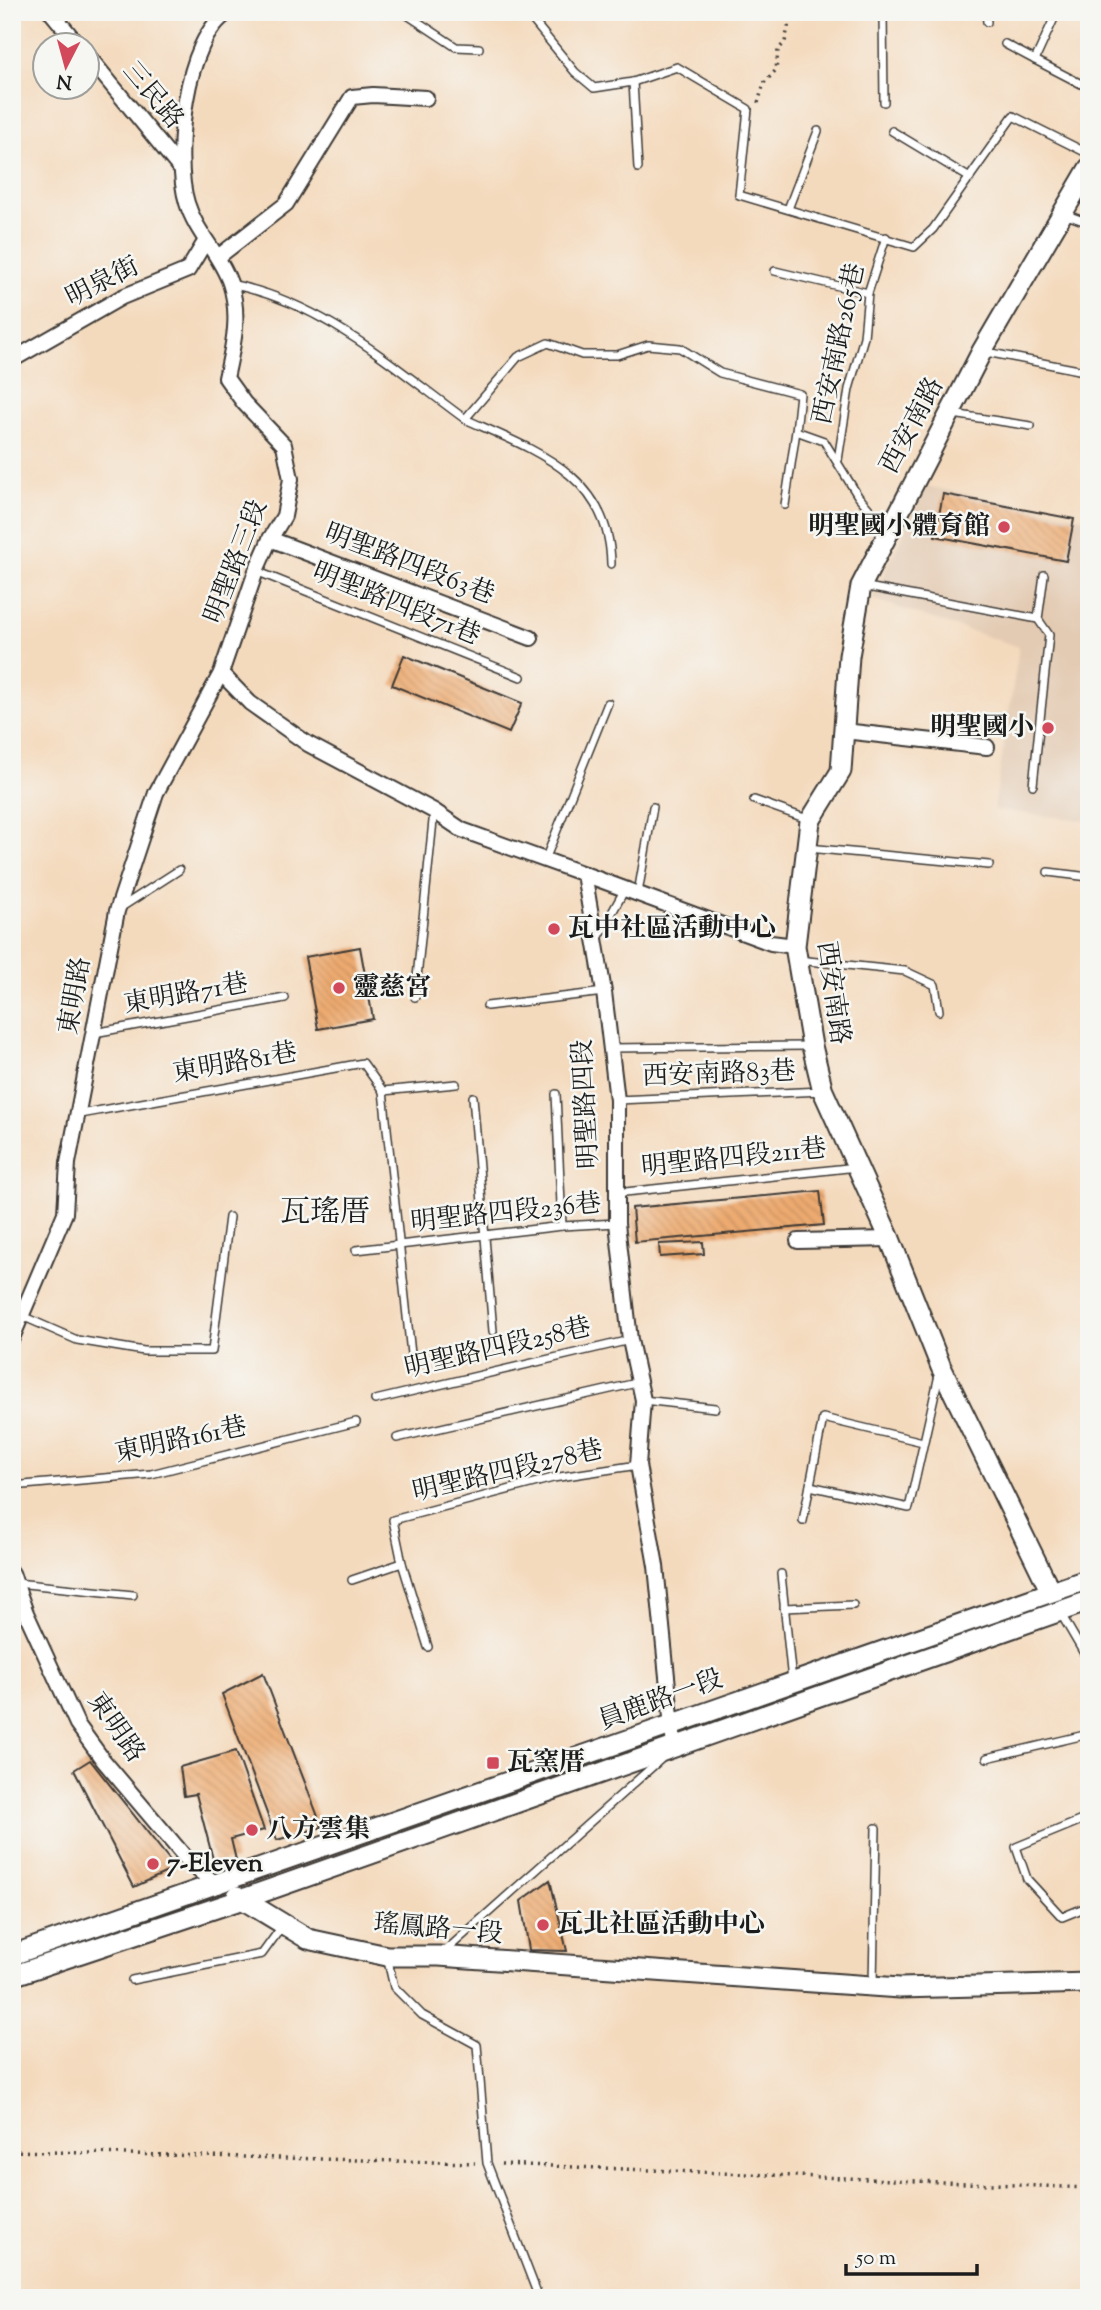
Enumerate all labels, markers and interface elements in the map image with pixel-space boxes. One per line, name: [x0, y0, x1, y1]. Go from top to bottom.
north arrow: [32, 32, 102, 102]
street label: 三民路: [113, 54, 191, 138]
text: N: [56, 66, 73, 95]
street label: 明泉街: [60, 249, 146, 317]
street label: 西安南路265巷: [805, 260, 875, 428]
street label: 西安南路: [872, 371, 954, 481]
street label: 明聖路三段: [196, 495, 278, 629]
place label: 明聖國小體育館: [808, 509, 990, 546]
street label: 明聖路四段63巷: [319, 516, 499, 614]
marker: 明聖國小體育館: [996, 519, 1012, 535]
street label: 明聖路四段71巷: [307, 555, 485, 655]
place label: 明聖國小: [930, 710, 1034, 747]
marker: 明聖國小: [1040, 720, 1056, 736]
place label: 瓦中社區活動中心: [568, 911, 776, 948]
marker: 瓦中社區活動中心: [546, 921, 562, 937]
street label: 西安南路: [806, 939, 858, 1047]
street label: 東明路: [51, 954, 101, 1038]
street label: 東明路71巷: [121, 966, 251, 1024]
place label: 靈慈宮: [353, 970, 431, 1007]
marker: 靈慈宮: [331, 980, 347, 996]
street label: 東明路81巷: [170, 1035, 300, 1093]
street label: 明聖路四段: [565, 1038, 609, 1170]
street label: 西安南路83巷: [642, 1054, 796, 1096]
street label: 明聖路四段211巷: [640, 1131, 828, 1187]
street label: 明聖路四段236巷: [409, 1186, 603, 1242]
district label: 瓦瑤厝: [280, 1192, 370, 1235]
street label: 明聖路四段258巷: [401, 1310, 595, 1388]
street label: 東明路161巷: [111, 1409, 251, 1473]
street label: 明聖路四段278巷: [409, 1432, 607, 1512]
street label: 員鹿路一段: [594, 1661, 728, 1741]
street label: 東明路: [77, 1685, 153, 1771]
place label: 瓦窯厝: [507, 1745, 585, 1782]
marker: 瓦窯厝: [485, 1755, 501, 1771]
place label: 八方雲集: [266, 1812, 370, 1849]
marker: 八方雲集: [244, 1822, 260, 1838]
place label: 7-Eleven: [167, 1846, 264, 1883]
marker: 7-Eleven: [145, 1856, 161, 1872]
street label: 瑤鳳路一段: [372, 1906, 504, 1954]
place label: 瓦北社區活動中心: [557, 1907, 765, 1944]
marker: 瓦北社區活動中心: [535, 1917, 551, 1933]
scale bar: [846, 2233, 977, 2277]
text: 50 m: [855, 2244, 896, 2274]

